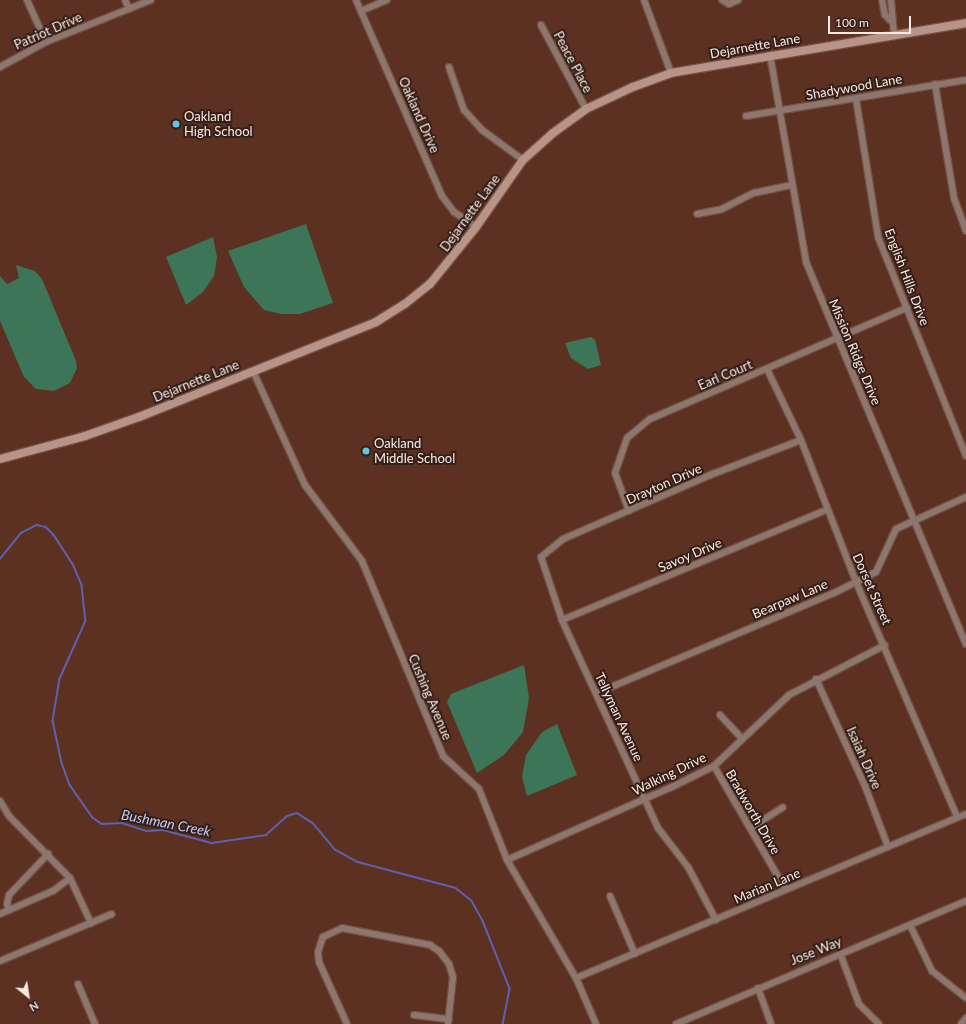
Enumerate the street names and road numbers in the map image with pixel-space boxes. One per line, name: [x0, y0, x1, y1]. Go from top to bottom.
street label: Patriot Drive: [12, 9, 84, 53]
street label: Peace Place: [550, 29, 596, 95]
street label: Dejarnette Lane: [709, 30, 801, 62]
street label: Shadywood Lane: [805, 71, 903, 103]
street label: Oakland Drive: [395, 75, 443, 155]
street label: Dejarnette Lane: [437, 171, 503, 255]
street label: English Hills Drive: [881, 226, 933, 328]
street label: Mission Ridge Drive: [826, 297, 884, 407]
street label: Dejarnette Lane: [151, 357, 241, 405]
street label: Earl Court: [695, 357, 755, 393]
street label: Drayton Drive: [624, 460, 704, 508]
street label: Savoy Drive: [656, 535, 724, 575]
street label: Dorset Street: [849, 551, 895, 627]
street label: Bearpaw Lane: [750, 576, 830, 622]
street label: Cushing Avenue: [405, 652, 455, 742]
street label: Tellyman Avenue: [592, 670, 646, 764]
street label: Isaiah Drive: [843, 724, 885, 792]
street label: Walking Drive: [629, 749, 709, 799]
street label: Bradworth Drive: [722, 767, 784, 857]
street label: Marian Lane: [732, 865, 802, 907]
street label: Jose Way: [788, 934, 844, 968]

